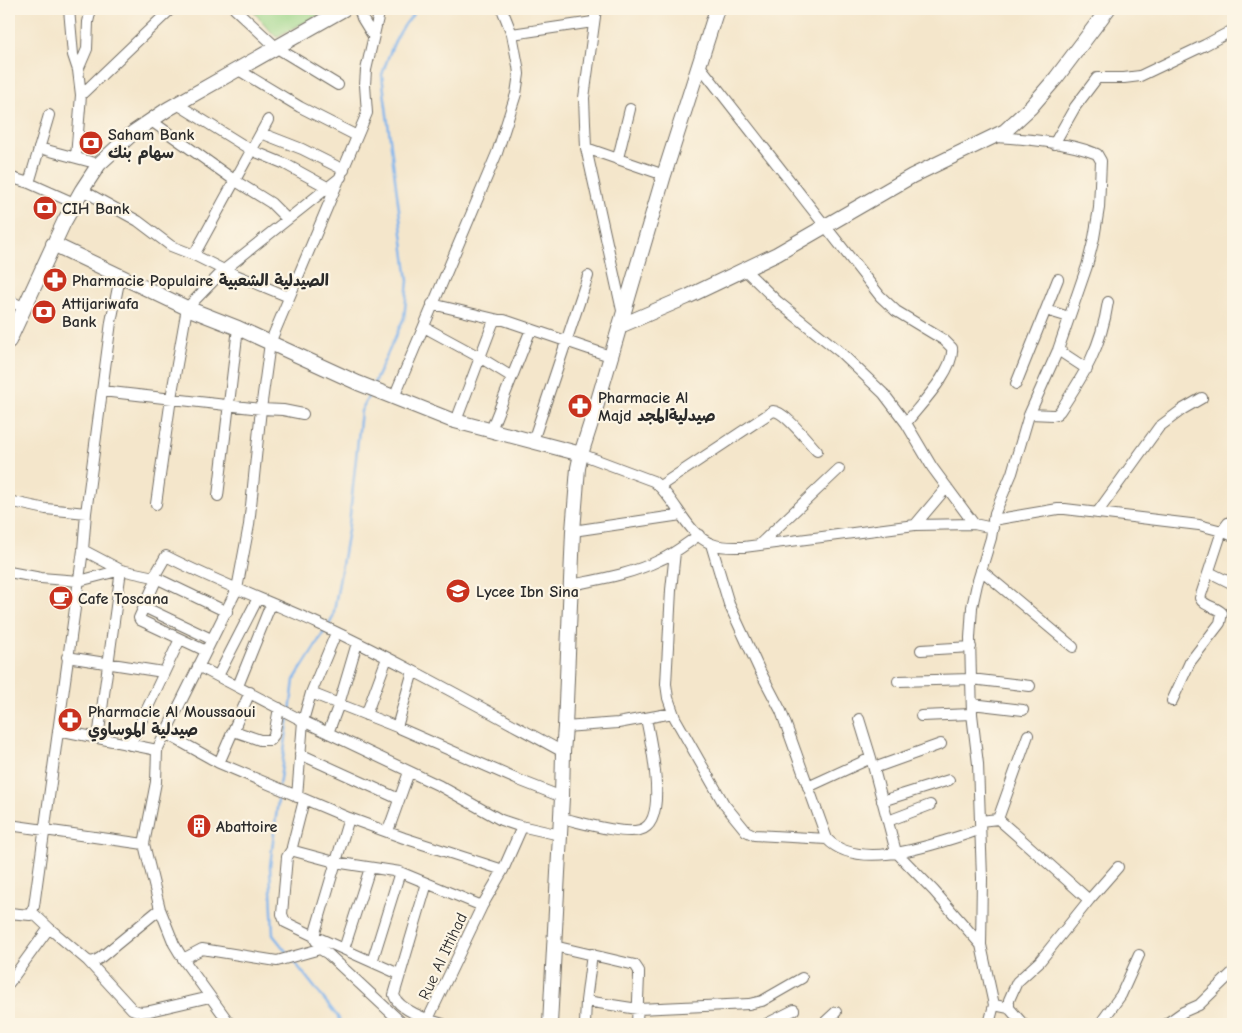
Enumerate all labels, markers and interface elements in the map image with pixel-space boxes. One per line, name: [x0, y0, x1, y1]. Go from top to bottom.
place label: Saham Bank سهام بنك: [108, 126, 194, 165]
bank icon: Saham Bank سهام بنك: [78, 130, 104, 156]
bank icon: CIH Bank: [32, 195, 58, 221]
place label: CIH Bank: [62, 200, 130, 218]
pharmacy icon: Pharmacie Populaire الصيدلية الشعبية: [42, 267, 68, 293]
place label: Pharmacie Populaire الصيدلية الشعبية: [72, 272, 329, 290]
place label: Attijariwafa Bank: [62, 295, 139, 331]
bank icon: Attijariwafa Bank: [31, 299, 57, 325]
place label: Pharmacie Al Majd صيدليةالمجد: [598, 389, 716, 425]
pharmacy icon: Pharmacie Al Majd صيدليةالمجد: [567, 393, 593, 419]
school or university icon: Lycee Ibn Sina: [445, 578, 471, 604]
place label: Lycee Ibn Sina: [476, 583, 579, 601]
cafe icon: Cafe Toscana: [48, 585, 74, 611]
place label: Cafe Toscana: [78, 590, 169, 608]
place label: Pharmacie Al Moussaoui صيدلية الموساوي: [88, 703, 256, 742]
pharmacy icon: Pharmacie Al Moussaoui صيدلية الموساوي: [57, 707, 83, 733]
building icon: Abattoire: [186, 813, 212, 839]
place label: Abattoire: [216, 818, 278, 836]
street label: Rue Al Ittihad: [415, 910, 471, 1003]

